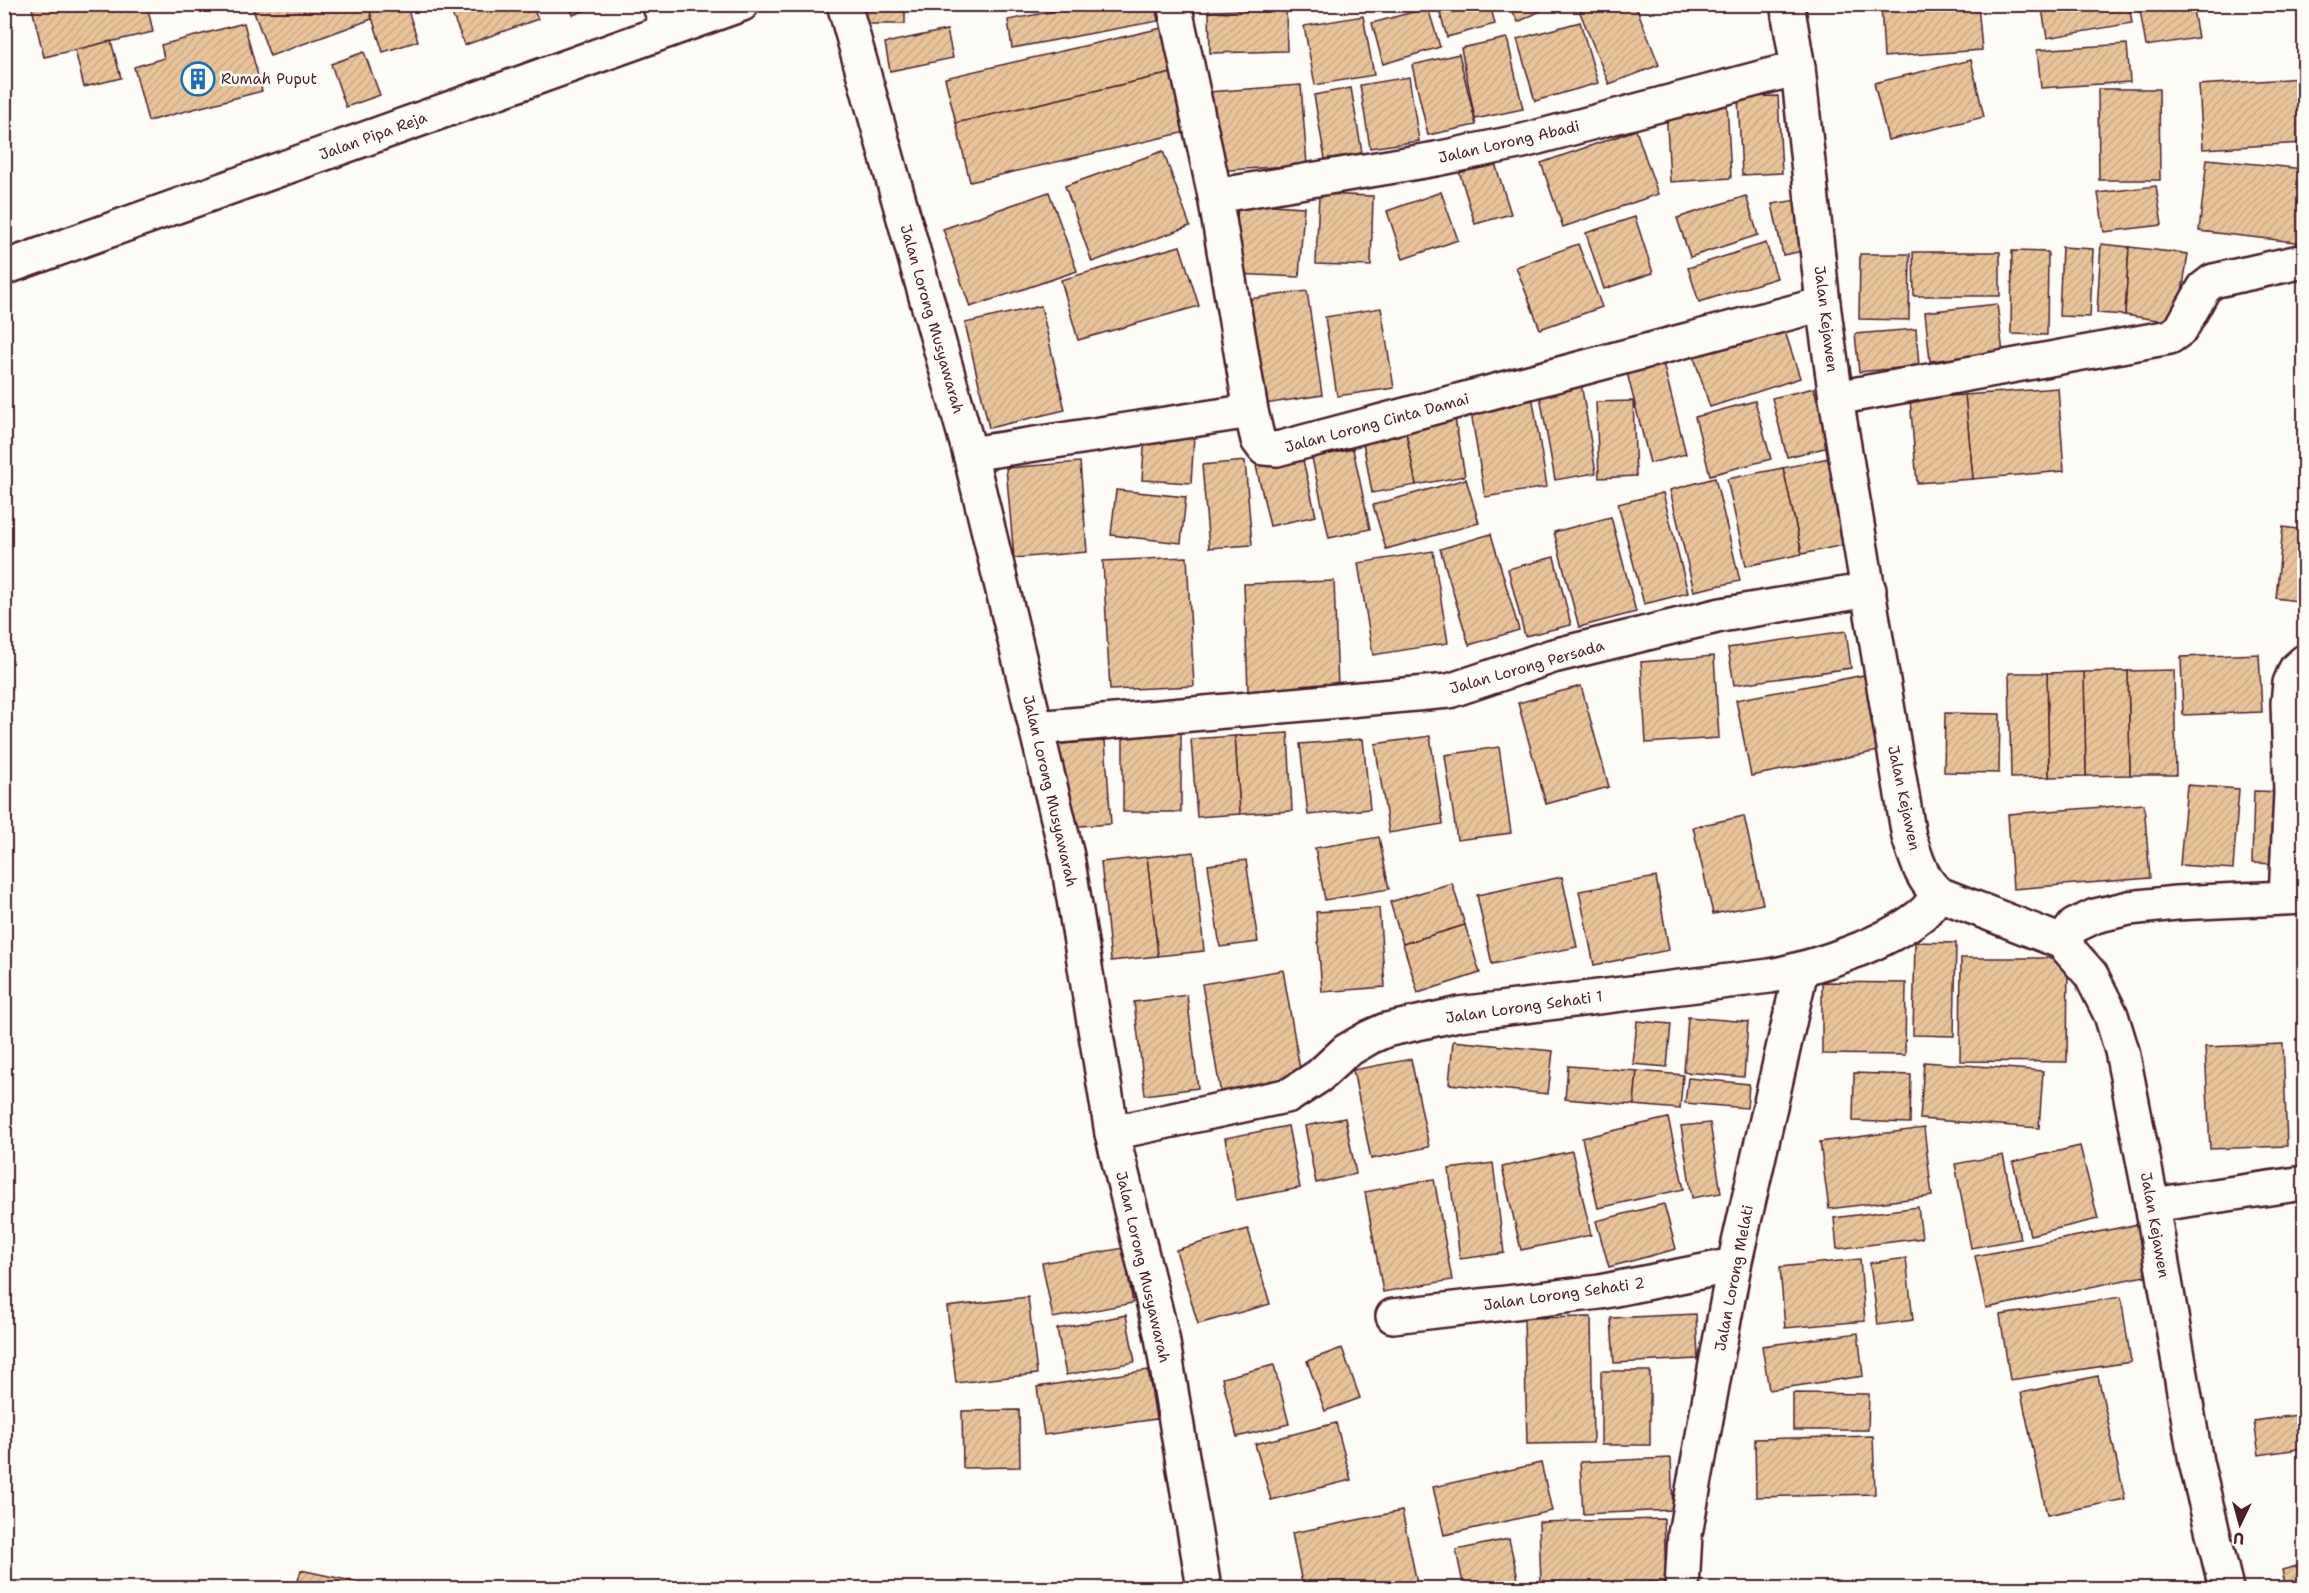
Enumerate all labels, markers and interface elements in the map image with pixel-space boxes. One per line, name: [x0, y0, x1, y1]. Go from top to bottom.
building icon: Rumah Puput: [180, 61, 216, 97]
place label: Rumah Puput: [221, 69, 317, 89]
street label: Jalan Pipa Reja: [316, 107, 430, 165]
street label: Jalan Lorong Abadi: [1436, 116, 1582, 168]
street label: Jalan Lorong Musyawarah: [895, 222, 969, 416]
street label: Jalan Kejawen: [1810, 265, 1842, 373]
street label: Jalan Lorong Cinta Damai: [1283, 389, 1471, 457]
street label: Jalan Lorong Persada: [1447, 635, 1607, 699]
street label: Jalan Lorong Musyawarah: [1018, 693, 1082, 889]
street label: Jalan Kejawen: [1883, 744, 1925, 852]
street label: Jalan Lorong Sehati 1: [1444, 986, 1604, 1028]
street label: Jalan Lorong Musyawarah: [1111, 1169, 1175, 1365]
street label: Jalan Kejawen: [2136, 1171, 2174, 1279]
street label: Jalan Lorong Melati: [1710, 1203, 1758, 1353]
street label: Jalan Lorong Sehati 2: [1482, 1273, 1646, 1315]
north arrow: [2210, 1494, 2270, 1554]
text: U: [2232, 1528, 2245, 1549]

